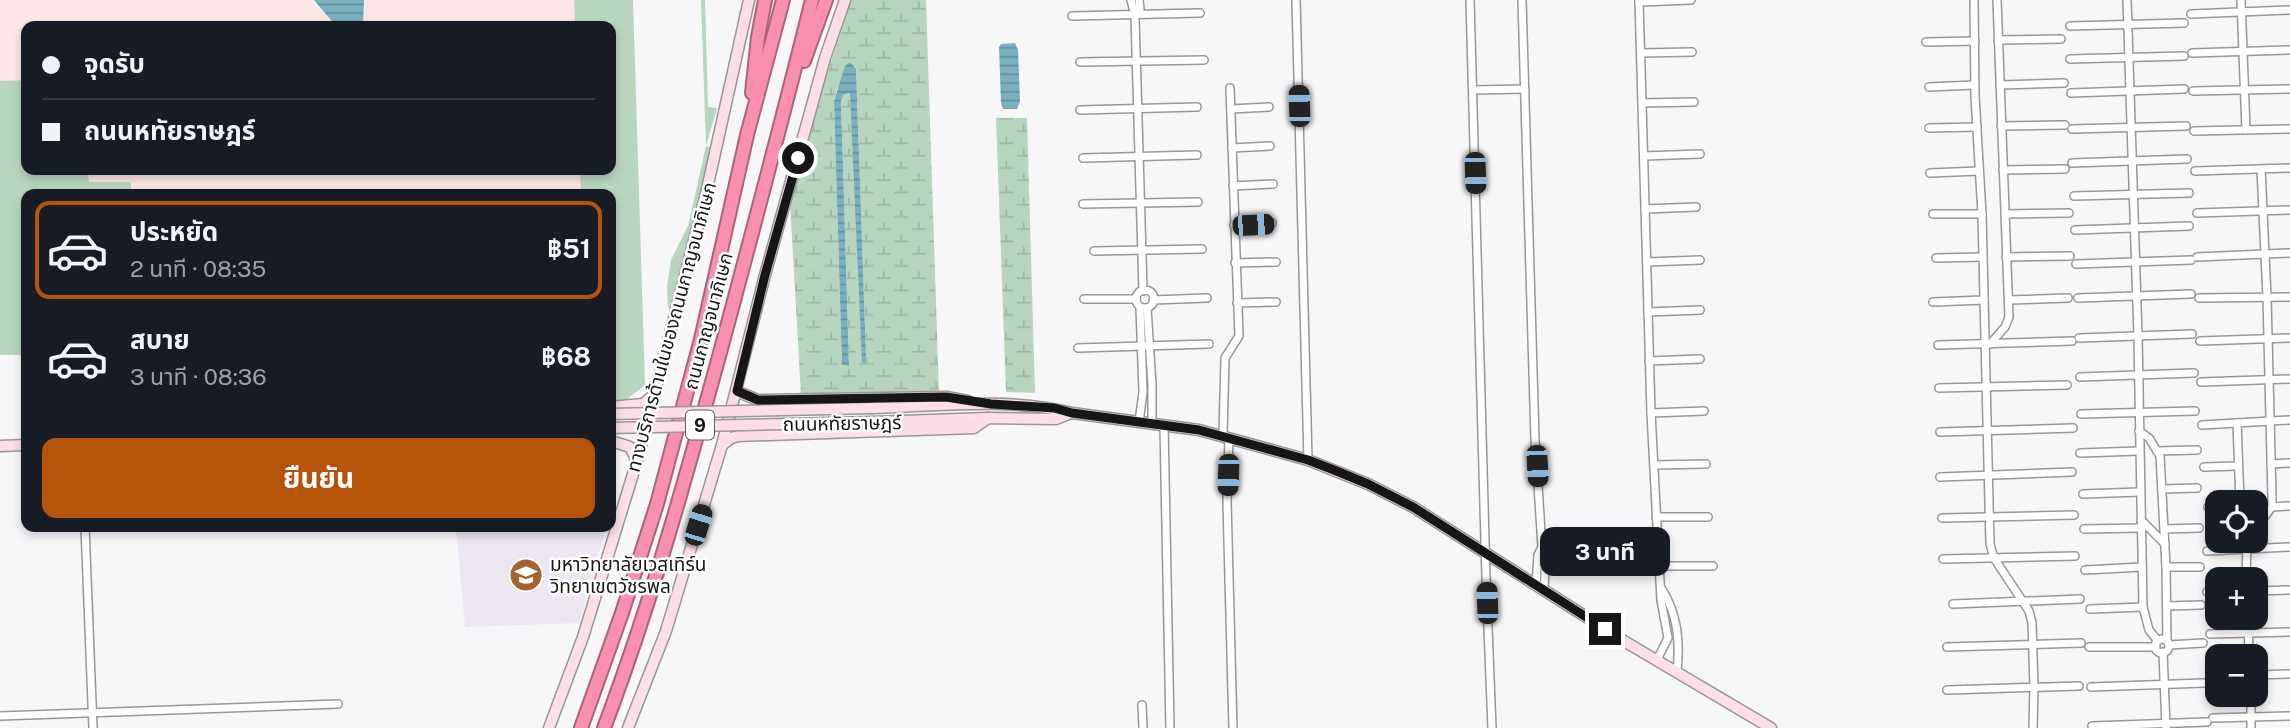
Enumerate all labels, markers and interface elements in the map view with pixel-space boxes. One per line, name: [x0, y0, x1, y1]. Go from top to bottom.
text: จุดรับ: [84, 48, 145, 79]
car: [1288, 85, 1311, 127]
text: ถนนหทัยราษฎร์: [84, 115, 255, 146]
route start: [782, 142, 814, 174]
car: [1464, 152, 1487, 194]
street label: ทางบริการด้านในของถนนกาญจนาภิเษก: [622, 180, 720, 474]
car: [1232, 213, 1275, 237]
text: ประหยัด: [130, 216, 218, 247]
icon: car: [46, 219, 109, 282]
text: ฿51: [547, 233, 591, 264]
street label: ถนนกาญจนาภิเษก: [679, 250, 737, 392]
text: 2 นาที · 08:35: [130, 255, 266, 282]
text: สบาย: [130, 324, 190, 355]
icon: car: [46, 327, 109, 390]
text: ฿68: [541, 341, 591, 372]
text: 3 นาที · 08:36: [130, 363, 267, 390]
road number: 9: [686, 410, 714, 440]
street label: ถนนหทัยราษฎร์: [783, 411, 902, 435]
button: ยืนยัน: [42, 438, 595, 518]
car: [1526, 444, 1549, 488]
car: [1217, 454, 1240, 496]
map controls: [2205, 490, 2268, 707]
button: locate: [2205, 490, 2268, 553]
car: [682, 502, 715, 548]
callout: 3 นาที: [1540, 528, 1670, 576]
text: 3 นาที: [1575, 538, 1635, 565]
place label: มหาวิทยาลัยเวสเทิร์น วิทยาเขตวัชรพล: [550, 553, 706, 597]
school or university icon: มหาวิทยาลัยเวสเทิร์น วิทยาเขตวัชรพล: [507, 556, 545, 594]
button: +: [2205, 567, 2268, 630]
car: [1476, 582, 1499, 624]
route end: [1589, 613, 1621, 645]
button: −: [2205, 644, 2268, 707]

